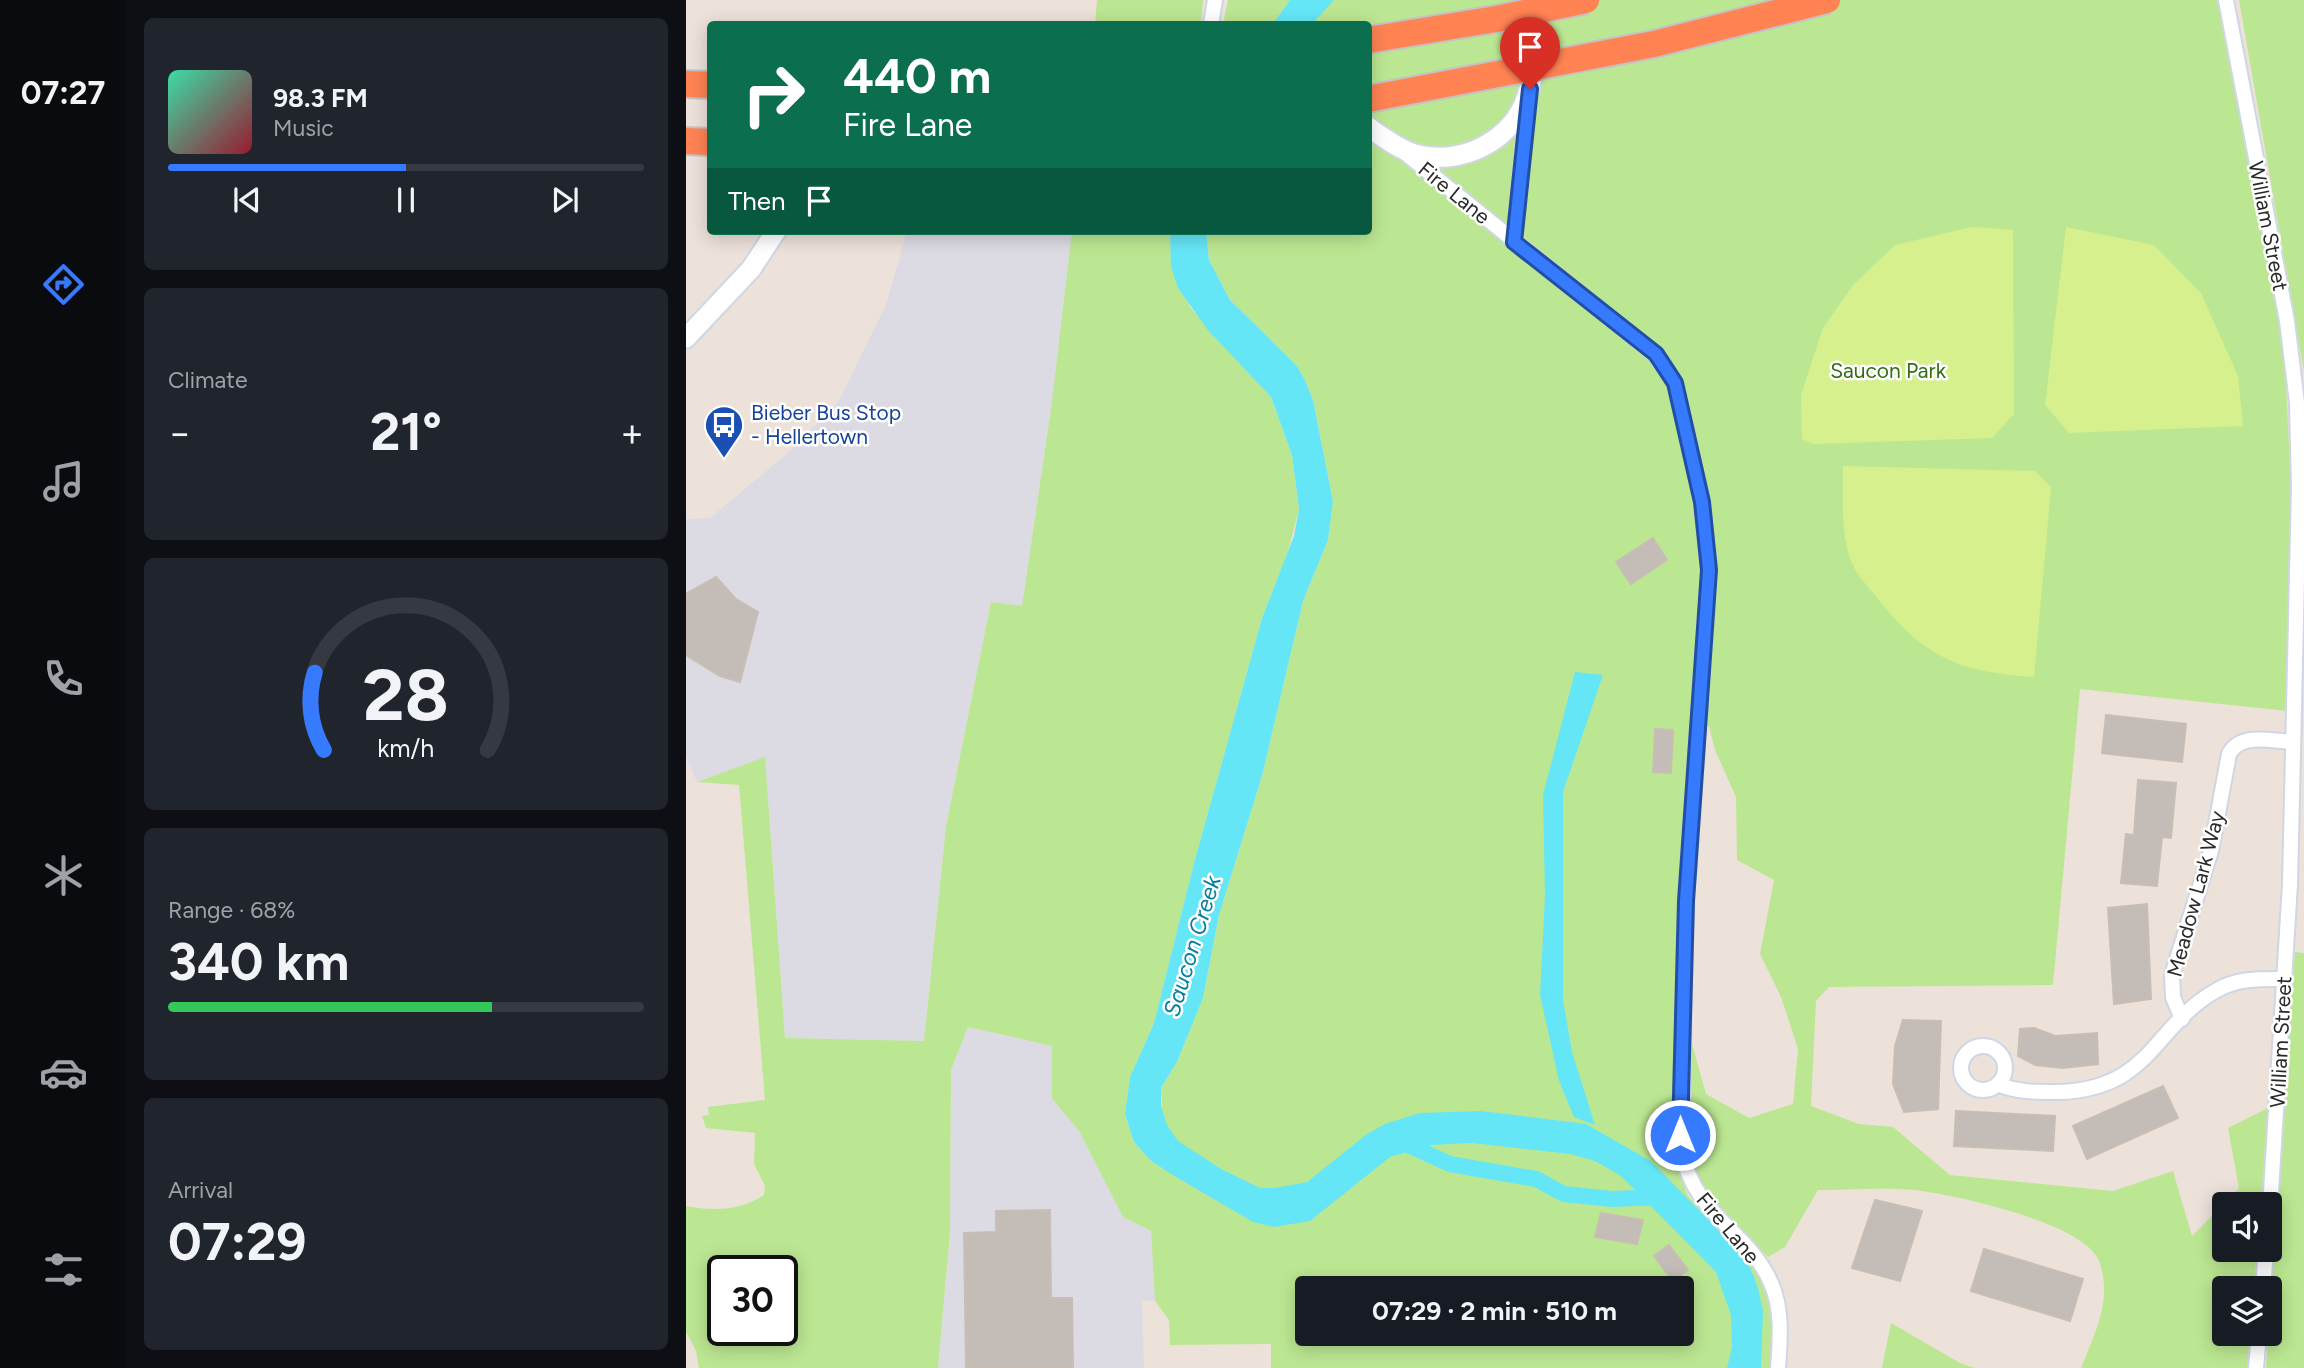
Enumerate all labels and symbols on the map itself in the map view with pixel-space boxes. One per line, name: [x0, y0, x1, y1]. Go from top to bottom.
pin: [1500, 17, 1560, 89]
street label: Fire Lane: [1413, 156, 1495, 229]
street label: William Street: [2244, 159, 2293, 293]
park label: Saucon Park: [1830, 358, 1947, 383]
place label: Bieber Bus Stop - Hellertown: [751, 400, 901, 449]
bus stop icon: Bieber Bus Stop - Hellertown: [703, 404, 745, 459]
street label: Meadow Lark Way: [2161, 808, 2230, 980]
water label: Saucon Creek: [1157, 872, 1227, 1020]
street label: William Street: [2265, 975, 2296, 1108]
position arrow: [1643, 1098, 1717, 1172]
street label: Fire Lane: [1692, 1187, 1765, 1268]
speed limit sign: 30: [707, 1255, 798, 1346]

